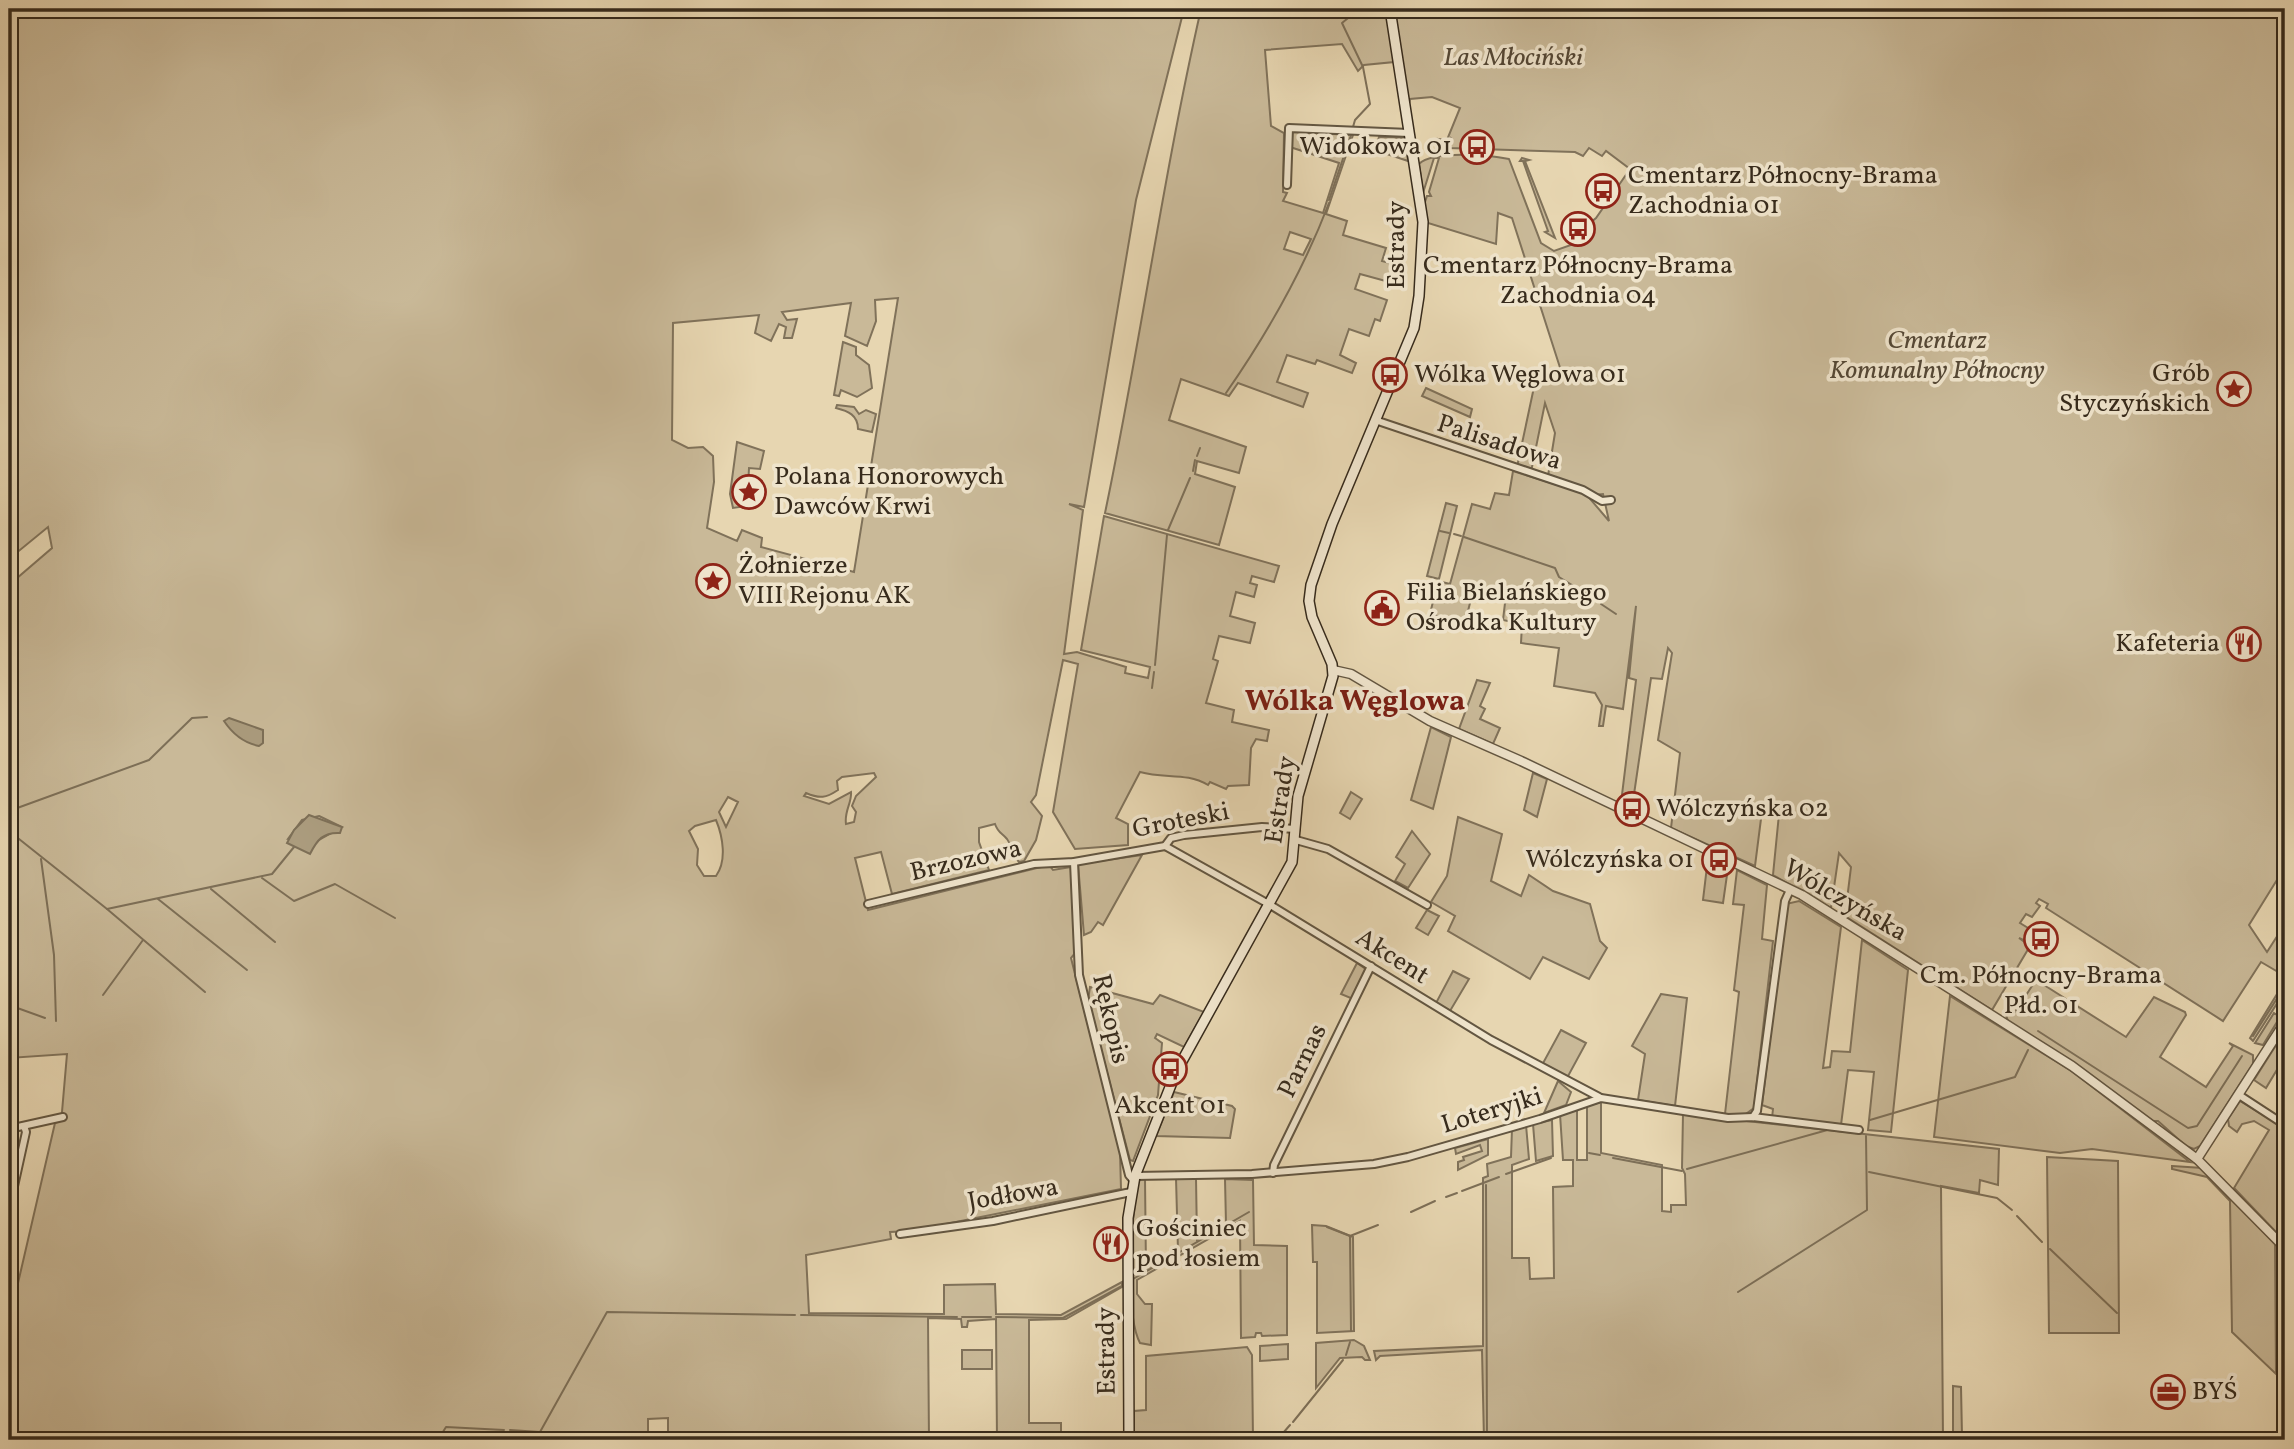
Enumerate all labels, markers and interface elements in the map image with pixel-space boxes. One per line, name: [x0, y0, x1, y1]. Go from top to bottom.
park label: Las Młociński: [1443, 40, 1583, 76]
bus stop icon: Widokowa 01: [1458, 128, 1496, 166]
place label: Widokowa 01: [1299, 129, 1452, 165]
place label: Cmentarz Północny-Brama Zachodnia 01: [1628, 158, 1938, 224]
bus stop icon: Cmentarz Północny-Brama Zachodnia 01: [1584, 172, 1622, 210]
street label: Estrady: [1379, 201, 1415, 289]
bus stop icon: Cmentarz Północny-Brama Zachodnia 04: [1559, 210, 1597, 248]
place label: Cmentarz Północny-Brama Zachodnia 04: [1423, 248, 1733, 314]
park label: Cmentarz Komunalny Północny: [1829, 323, 2045, 389]
bus stop icon: Wólka Węglowa 01: [1371, 356, 1409, 394]
place label: Grób Styczyńskich: [2059, 356, 2210, 422]
place label: Wólka Węglowa 01: [1414, 357, 1626, 393]
place icon: Grób Styczyńskich: [2215, 370, 2253, 408]
street label: Palisadowa: [1432, 406, 1566, 480]
place label: Polana Honorowych Dawców Krwi: [774, 459, 1004, 525]
place icon: Polana Honorowych Dawców Krwi: [730, 473, 768, 511]
place label: Żołnierze VIII Rejonu AK: [738, 548, 911, 614]
place icon: Żołnierze VIII Rejonu AK: [694, 562, 732, 600]
place label: Filia Bielańskiego Ośrodka Kultury: [1406, 575, 1607, 641]
public building icon: Filia Bielańskiego Ośrodka Kultury: [1363, 589, 1401, 627]
restaurant icon: Kafeteria: [2225, 625, 2263, 663]
place label: Kafeteria: [2115, 626, 2220, 662]
district label: Wólka Węglowa: [1245, 681, 1465, 723]
street label: Estrady: [1256, 754, 1306, 846]
bus stop icon: Wólczyńska 02: [1613, 790, 1651, 828]
place label: Wólczyńska 02: [1656, 791, 1829, 827]
street label: Groteski: [1129, 794, 1233, 848]
street label: Brzozowa: [907, 831, 1025, 891]
bus stop icon: Wólczyńska 01: [1700, 841, 1738, 879]
place label: Wólczyńska 01: [1525, 842, 1694, 878]
street label: Wólczyńska: [1776, 851, 1914, 951]
street label: Akcent: [1348, 920, 1436, 994]
bus stop icon: Cm. Północny-Brama Płd. 01: [2022, 920, 2060, 958]
place label: Cm. Północny-Brama Płd. 01: [1920, 958, 2162, 1024]
street label: Rękopis: [1082, 971, 1138, 1067]
street label: Parnas: [1270, 1018, 1336, 1104]
bus stop icon: Akcent 01: [1151, 1050, 1189, 1088]
street label: Loteryjki: [1437, 1079, 1547, 1143]
place label: Akcent 01: [1114, 1088, 1226, 1124]
street label: Jodłowa: [965, 1169, 1061, 1221]
place label: Gościniec pod łosiem: [1136, 1211, 1261, 1277]
restaurant icon: Gościniec pod łosiem: [1092, 1225, 1130, 1263]
street label: Estrady: [1088, 1306, 1126, 1396]
office icon: BYŚ: [2149, 1373, 2187, 1411]
place label: BYŚ: [2192, 1374, 2238, 1410]

